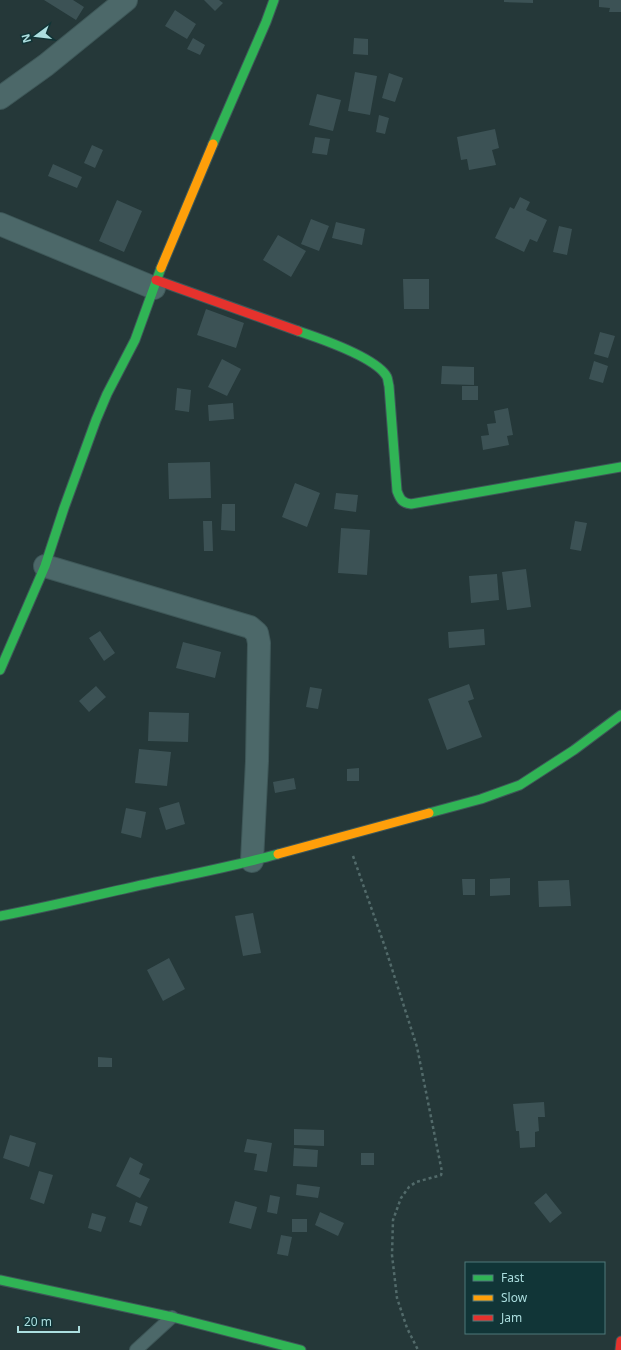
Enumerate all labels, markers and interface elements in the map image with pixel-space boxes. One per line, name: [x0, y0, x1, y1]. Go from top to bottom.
north arrow: [16, 16, 56, 56]
text: N: [17, 32, 34, 45]
legend: [465, 1262, 605, 1334]
text: Fast: [501, 1269, 525, 1286]
text: Slow: [501, 1289, 528, 1306]
scale bar: [18, 1308, 79, 1334]
text: Jam: [500, 1309, 522, 1326]
text: 20 m: [24, 1313, 52, 1330]

